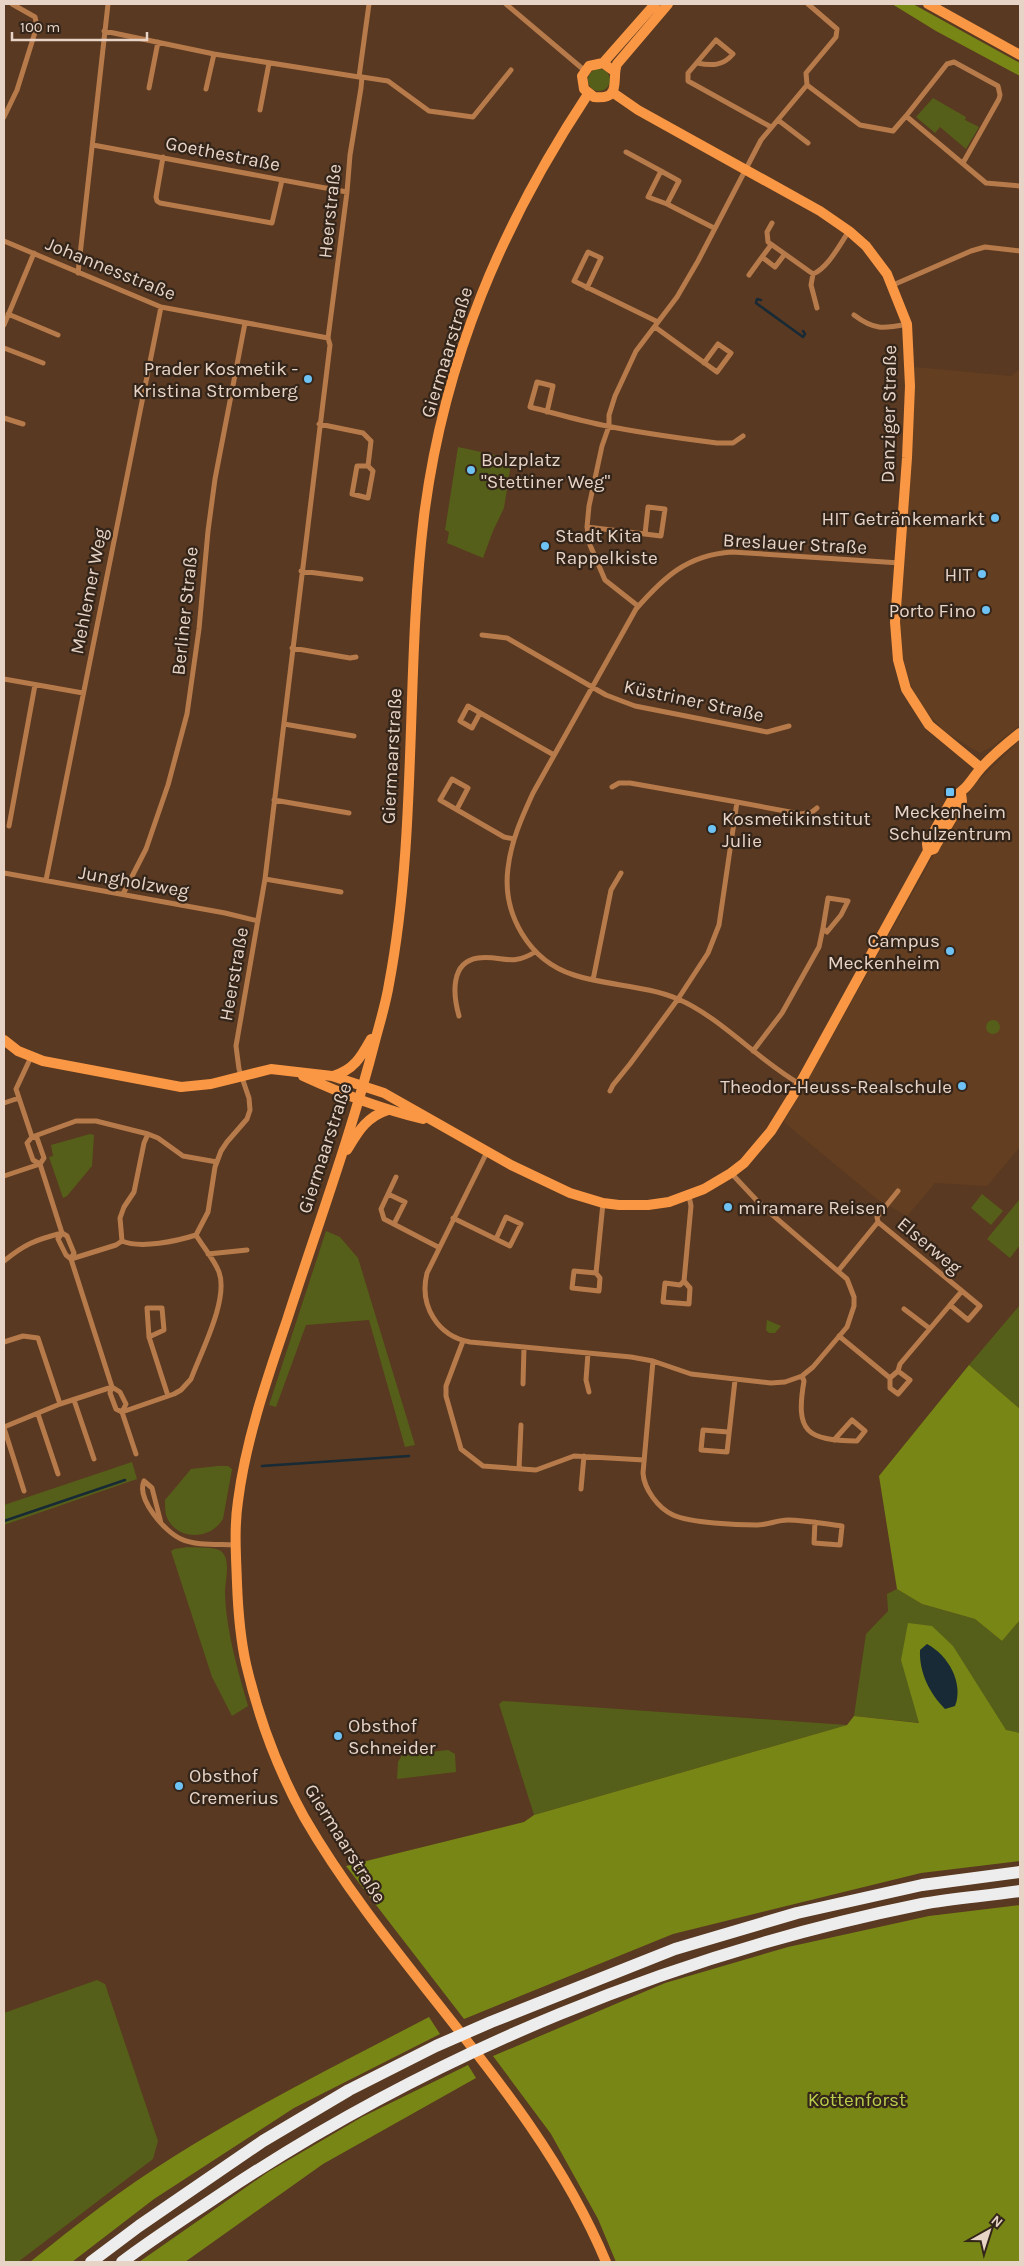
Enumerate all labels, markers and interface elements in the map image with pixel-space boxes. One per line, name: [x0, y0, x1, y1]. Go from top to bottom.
scale bar: [12, 10, 148, 42]
text: 100 m: [20, 18, 60, 36]
street label: Goethestraße: [163, 132, 282, 176]
street label: Heerstraße: [314, 163, 346, 259]
street label: Johannesstraße: [42, 233, 179, 305]
street label: Giermaarstraße: [417, 284, 477, 421]
street label: Danziger Straße: [877, 345, 901, 483]
place label: Prader Kosmetik - Kristina Stromberg: [133, 358, 298, 402]
marker: Prader Kosmetik - Kristina Stromberg: [302, 373, 314, 385]
place label: Bolzplatz "Stettiner Weg": [481, 449, 611, 493]
marker: Bolzplatz "Stettiner Weg": [465, 464, 477, 476]
place label: HIT Getränkemarkt: [822, 508, 985, 530]
marker: HIT Getränkemarkt: [989, 512, 1001, 524]
place label: Stadt Kita Rappelkiste: [555, 525, 658, 569]
street label: Mehlemer Weg: [66, 526, 112, 656]
street label: Breslauer Straße: [722, 529, 868, 559]
marker: Stadt Kita Rappelkiste: [539, 540, 551, 552]
street label: Berliner Straße: [167, 546, 203, 677]
place label: HIT: [944, 564, 972, 586]
marker: HIT: [976, 568, 988, 580]
place label: Porto Fino: [889, 600, 976, 622]
marker: Porto Fino: [980, 604, 992, 616]
street label: Küstriner Straße: [622, 675, 766, 727]
street label: Giermaarstraße: [377, 688, 407, 825]
marker: Meckenheim Schulzentrum: [944, 786, 956, 798]
place label: Meckenheim Schulzentrum: [888, 801, 1012, 845]
place label: Kosmetikinstitut Julie: [722, 808, 871, 852]
marker: Kosmetikinstitut Julie: [706, 823, 718, 835]
street label: Jungholzweg: [77, 861, 191, 903]
street label: Heerstraße: [215, 926, 253, 1023]
place label: Campus Meckenheim: [828, 930, 940, 974]
marker: Campus Meckenheim: [944, 945, 956, 957]
place label: Theodor-Heuss-Realschule: [720, 1076, 952, 1098]
street label: Giermaarstraße: [293, 1080, 356, 1216]
marker: Theodor-Heuss-Realschule: [956, 1080, 968, 1092]
place label: miramare Reisen: [738, 1197, 886, 1219]
marker: miramare Reisen: [722, 1201, 734, 1213]
street label: Elserweg: [893, 1213, 966, 1279]
place label: Obsthof Schneider: [348, 1715, 436, 1759]
marker: Obsthof Schneider: [332, 1730, 344, 1742]
place label: Obsthof Cremerius: [189, 1765, 279, 1809]
marker: Obsthof Cremerius: [173, 1780, 185, 1792]
street label: Giermaarstraße: [300, 1780, 391, 1907]
park label: Kottenforst: [808, 2089, 906, 2111]
north arrow: [964, 2206, 1014, 2256]
text: N: [988, 2212, 1006, 2231]

